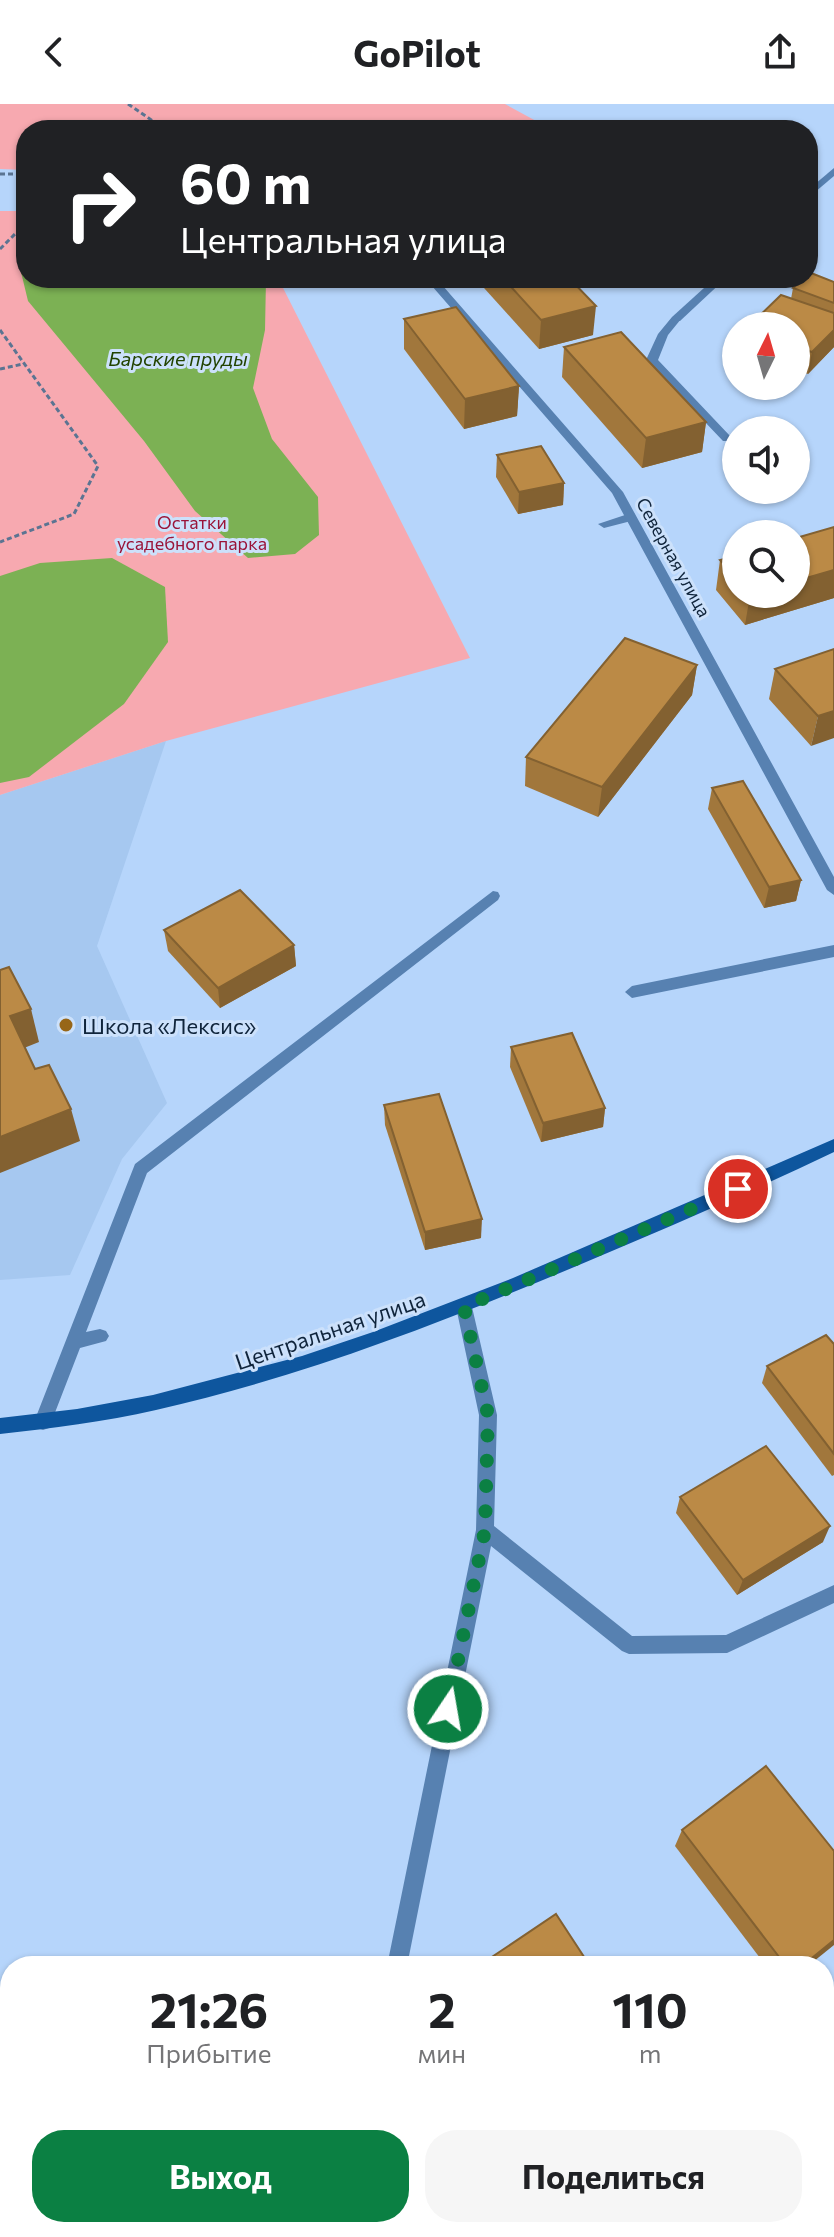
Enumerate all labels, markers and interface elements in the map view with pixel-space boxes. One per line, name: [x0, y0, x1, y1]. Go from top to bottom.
icon: back: [32, 30, 76, 74]
text: GoPilot: [353, 30, 481, 74]
icon: share: [758, 30, 802, 74]
text: 60 m: [180, 147, 311, 216]
icon: right: [48, 152, 152, 256]
text: Центральная улица: [180, 216, 506, 260]
north arrow: [722, 312, 810, 400]
map controls: [722, 312, 810, 608]
water label: Барские пруды: [108, 346, 248, 370]
button: sound: [722, 416, 810, 504]
street label: Северная улица: [632, 493, 716, 621]
park label: Остатки усадебного парка: [117, 511, 267, 554]
button: search: [722, 520, 810, 608]
place label: Школа «Лексис»: [82, 1012, 256, 1039]
marker: Школа «Лексис»: [57, 1016, 75, 1034]
pin: [704, 1155, 772, 1223]
icon: arrive: [716, 1167, 760, 1211]
street label: Центральная улица: [231, 1285, 429, 1375]
position arrow: [406, 1667, 490, 1751]
text: 21:26: [150, 1979, 268, 2038]
text: 2: [428, 1979, 455, 2038]
text: 110: [612, 1979, 688, 2038]
text: Прибытие: [146, 2037, 271, 2068]
text: мин: [418, 2037, 466, 2068]
text: m: [639, 2037, 661, 2068]
button: Выход: [32, 2130, 409, 2222]
button: Поделиться: [425, 2130, 802, 2222]

